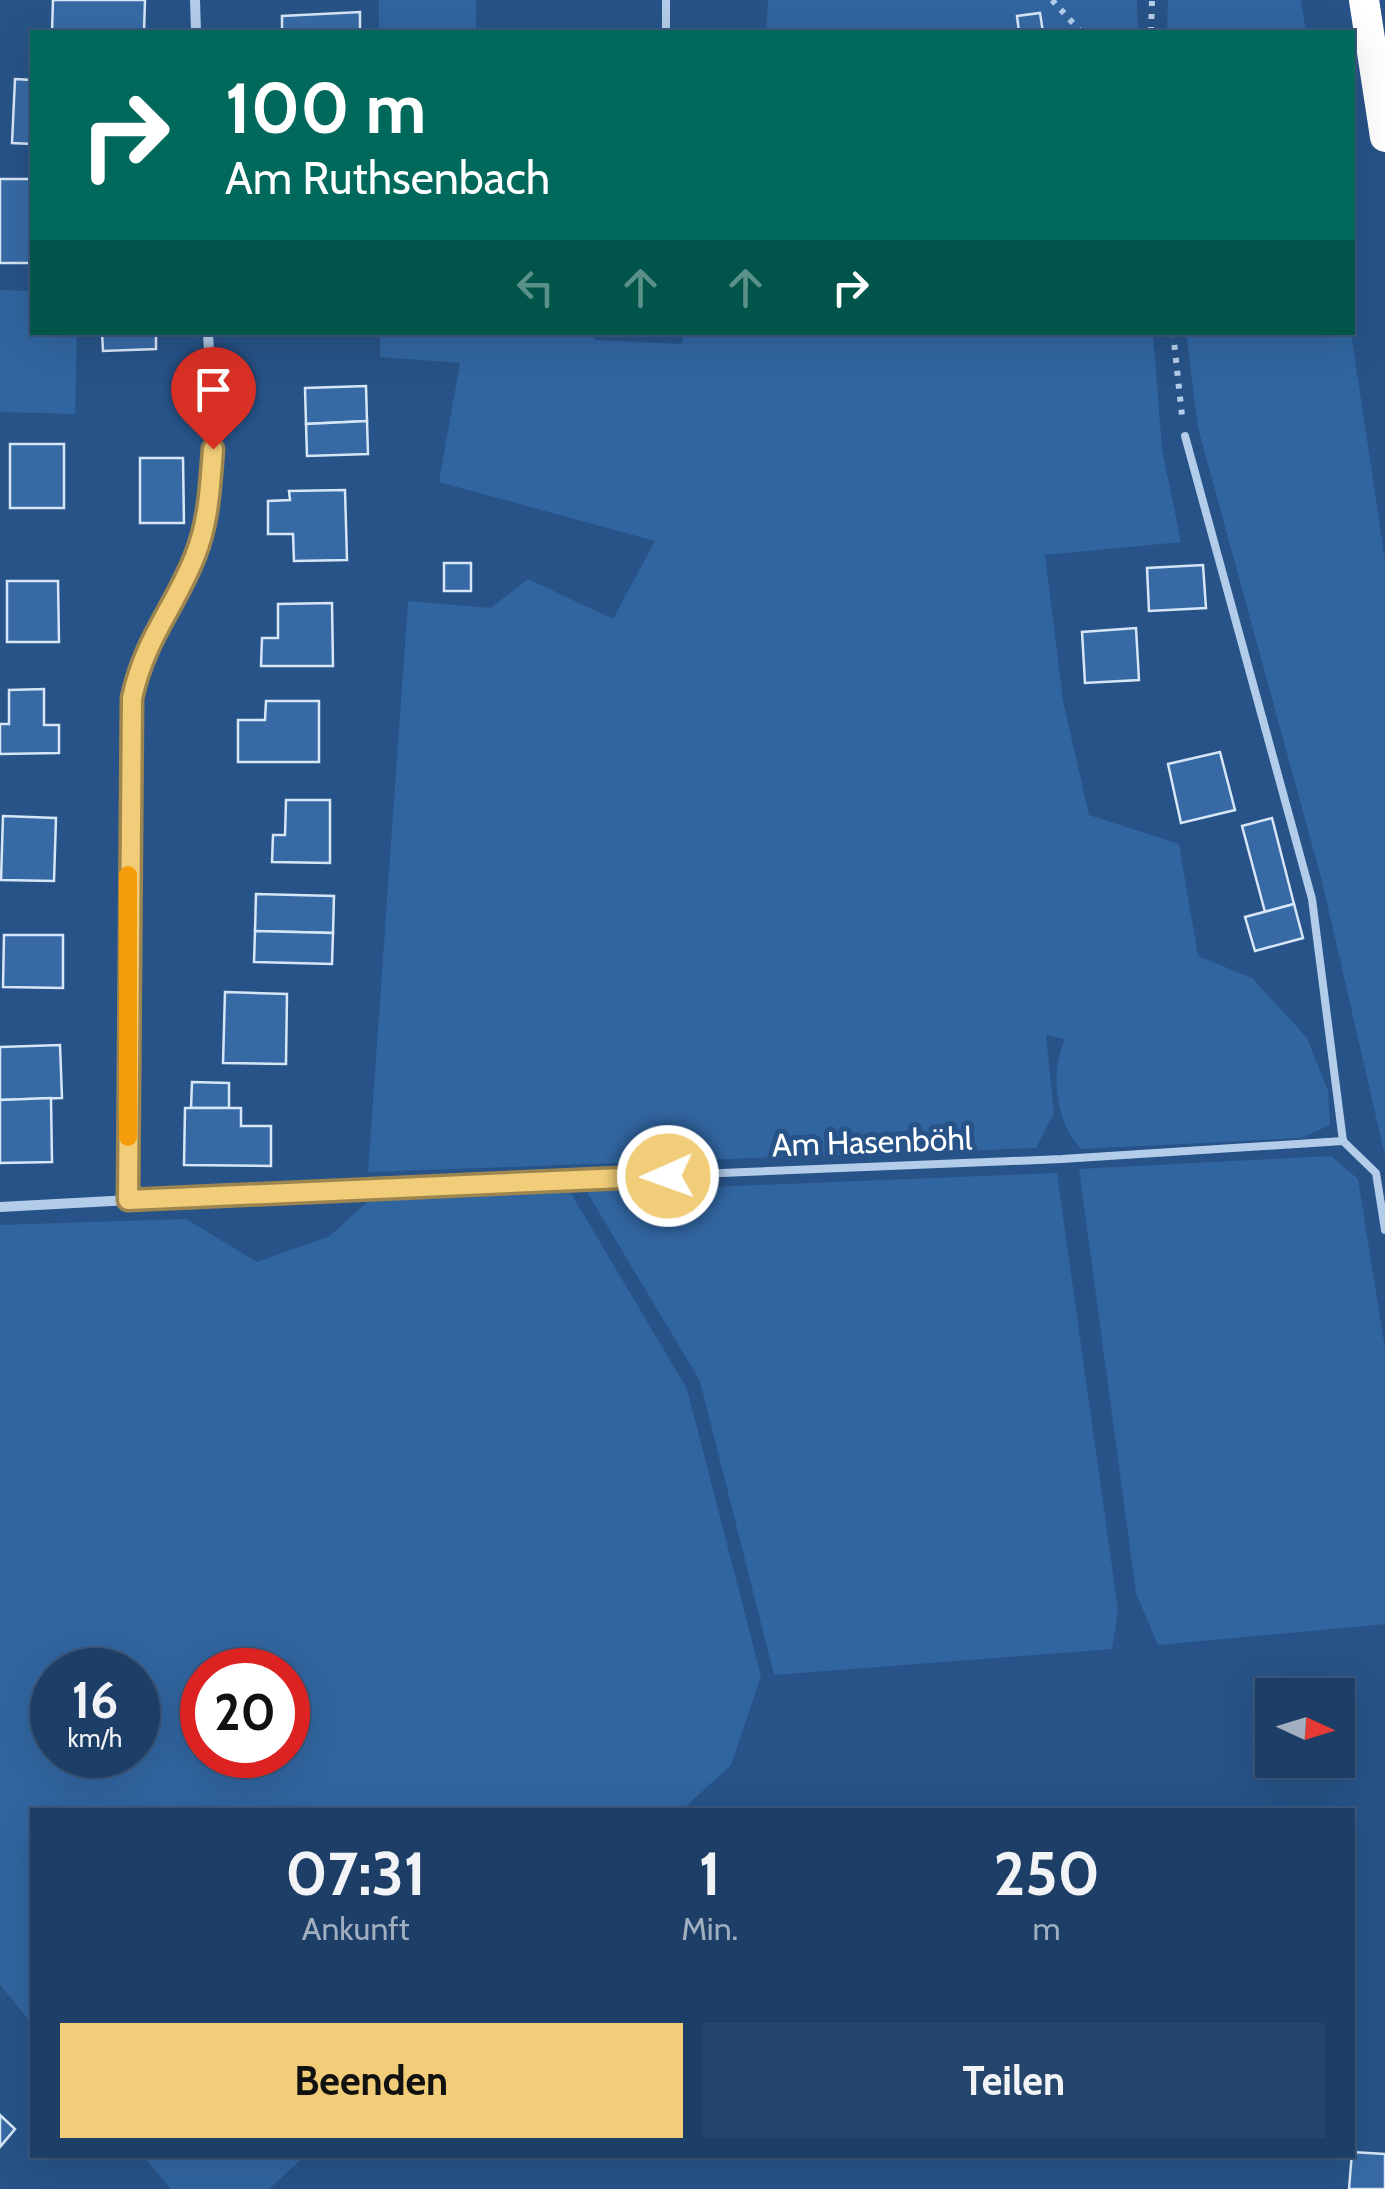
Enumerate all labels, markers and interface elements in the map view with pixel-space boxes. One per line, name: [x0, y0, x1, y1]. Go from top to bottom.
text: 100 m: [225, 65, 426, 151]
icon: right: [60, 70, 190, 200]
text: Am Ruthsenbach: [225, 151, 550, 205]
icon: left: [508, 260, 563, 315]
icon: ahead: [613, 260, 668, 315]
icon: ahead: [718, 260, 773, 315]
icon: right: [823, 260, 878, 315]
pin: [171, 347, 256, 450]
icon: arrive: [186, 362, 241, 417]
street label: Am Hasenböhl: [771, 1119, 973, 1164]
position arrow: [616, 1124, 720, 1228]
speed limit sign: 20: [180, 1648, 310, 1778]
text: 16: [72, 1670, 118, 1731]
north arrow: [1255, 1678, 1355, 1778]
map controls: [1255, 1678, 1355, 1778]
text: km/h: [68, 1723, 122, 1753]
text: 07:31: [285, 1837, 426, 1910]
text: 1: [699, 1837, 721, 1910]
text: 250: [993, 1837, 1100, 1910]
text: Ankunft: [302, 1909, 410, 1948]
text: Min.: [681, 1909, 738, 1948]
text: m: [1033, 1909, 1061, 1948]
button: Beenden: [60, 2023, 683, 2138]
button: Teilen: [703, 2023, 1325, 2138]

